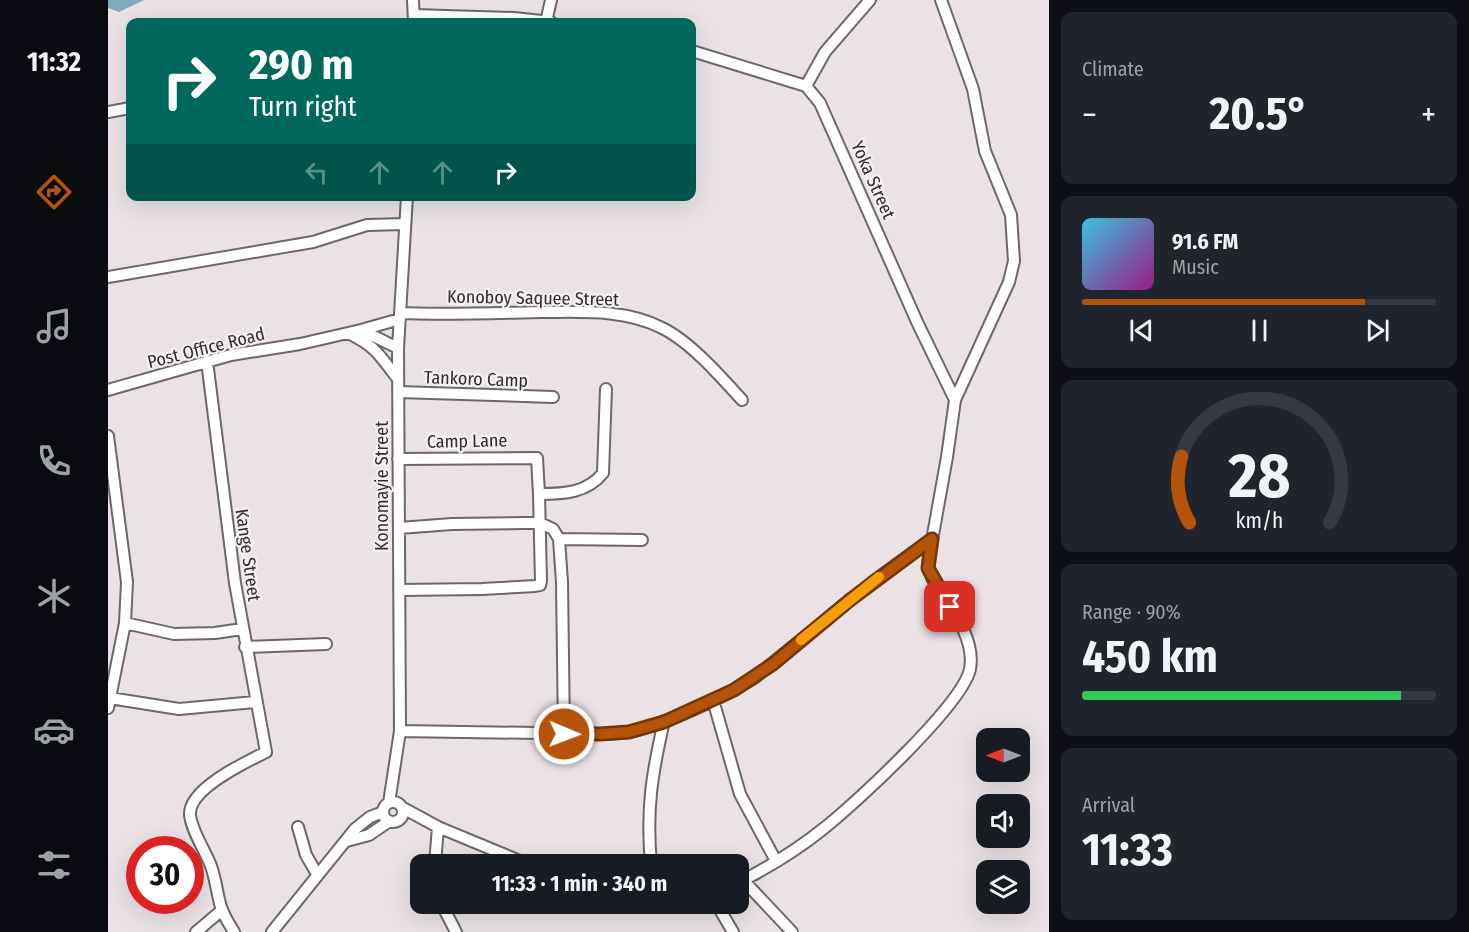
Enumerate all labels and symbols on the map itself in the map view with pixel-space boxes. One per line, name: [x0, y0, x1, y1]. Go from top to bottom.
street label: Yoka Street: [846, 138, 900, 222]
street label: Konoboy Saquee Street: [447, 286, 619, 311]
street label: Post Office Road: [145, 323, 267, 373]
street label: Tankoro Camp: [424, 366, 528, 392]
street label: Konomayie Street: [371, 421, 393, 551]
street label: Camp Lane: [427, 429, 508, 453]
street label: Kange Street: [231, 507, 265, 603]
pin: [924, 581, 975, 632]
position arrow: [532, 702, 596, 766]
north arrow: [976, 728, 1030, 782]
speed limit sign: 30: [126, 836, 204, 914]

